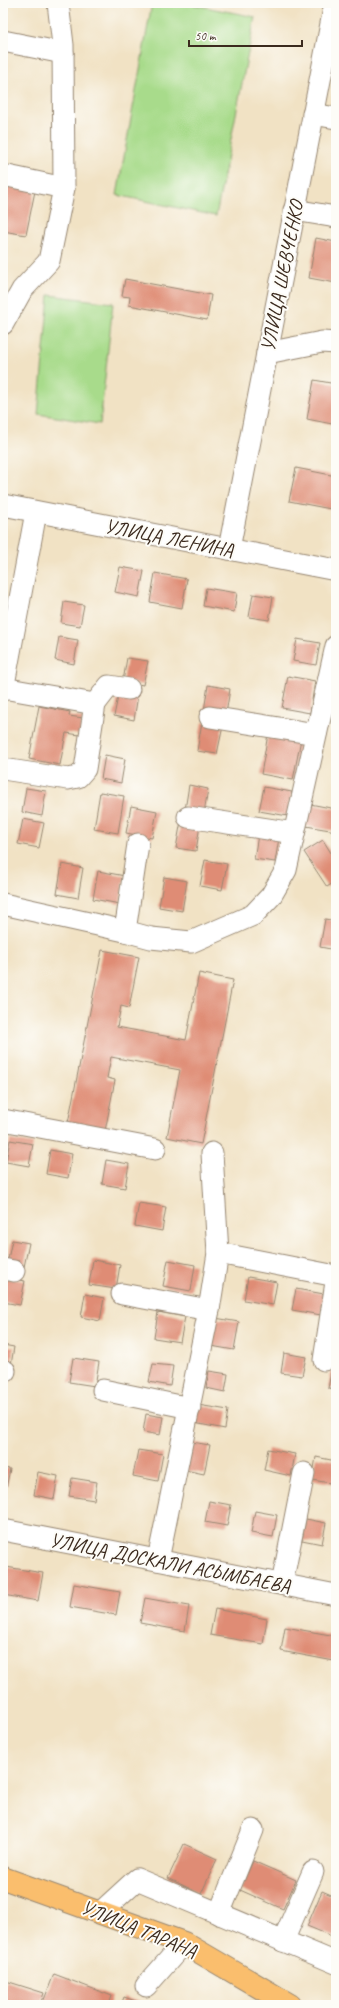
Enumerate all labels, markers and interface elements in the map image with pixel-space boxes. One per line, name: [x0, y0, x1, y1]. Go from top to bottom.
scale bar: [189, 22, 302, 48]
text: 50 m: [195, 28, 217, 44]
street label: УЛИЦА ШЕВЧЕНКО: [255, 197, 309, 353]
street label: УЛИЦА ЛЕНИНА: [103, 513, 236, 563]
street label: УЛИЦА ДОСКАЛИ АСЫМБАЕВА: [48, 1527, 293, 1599]
street label: УЛИЦА ТАРАНА: [78, 1894, 201, 1964]

